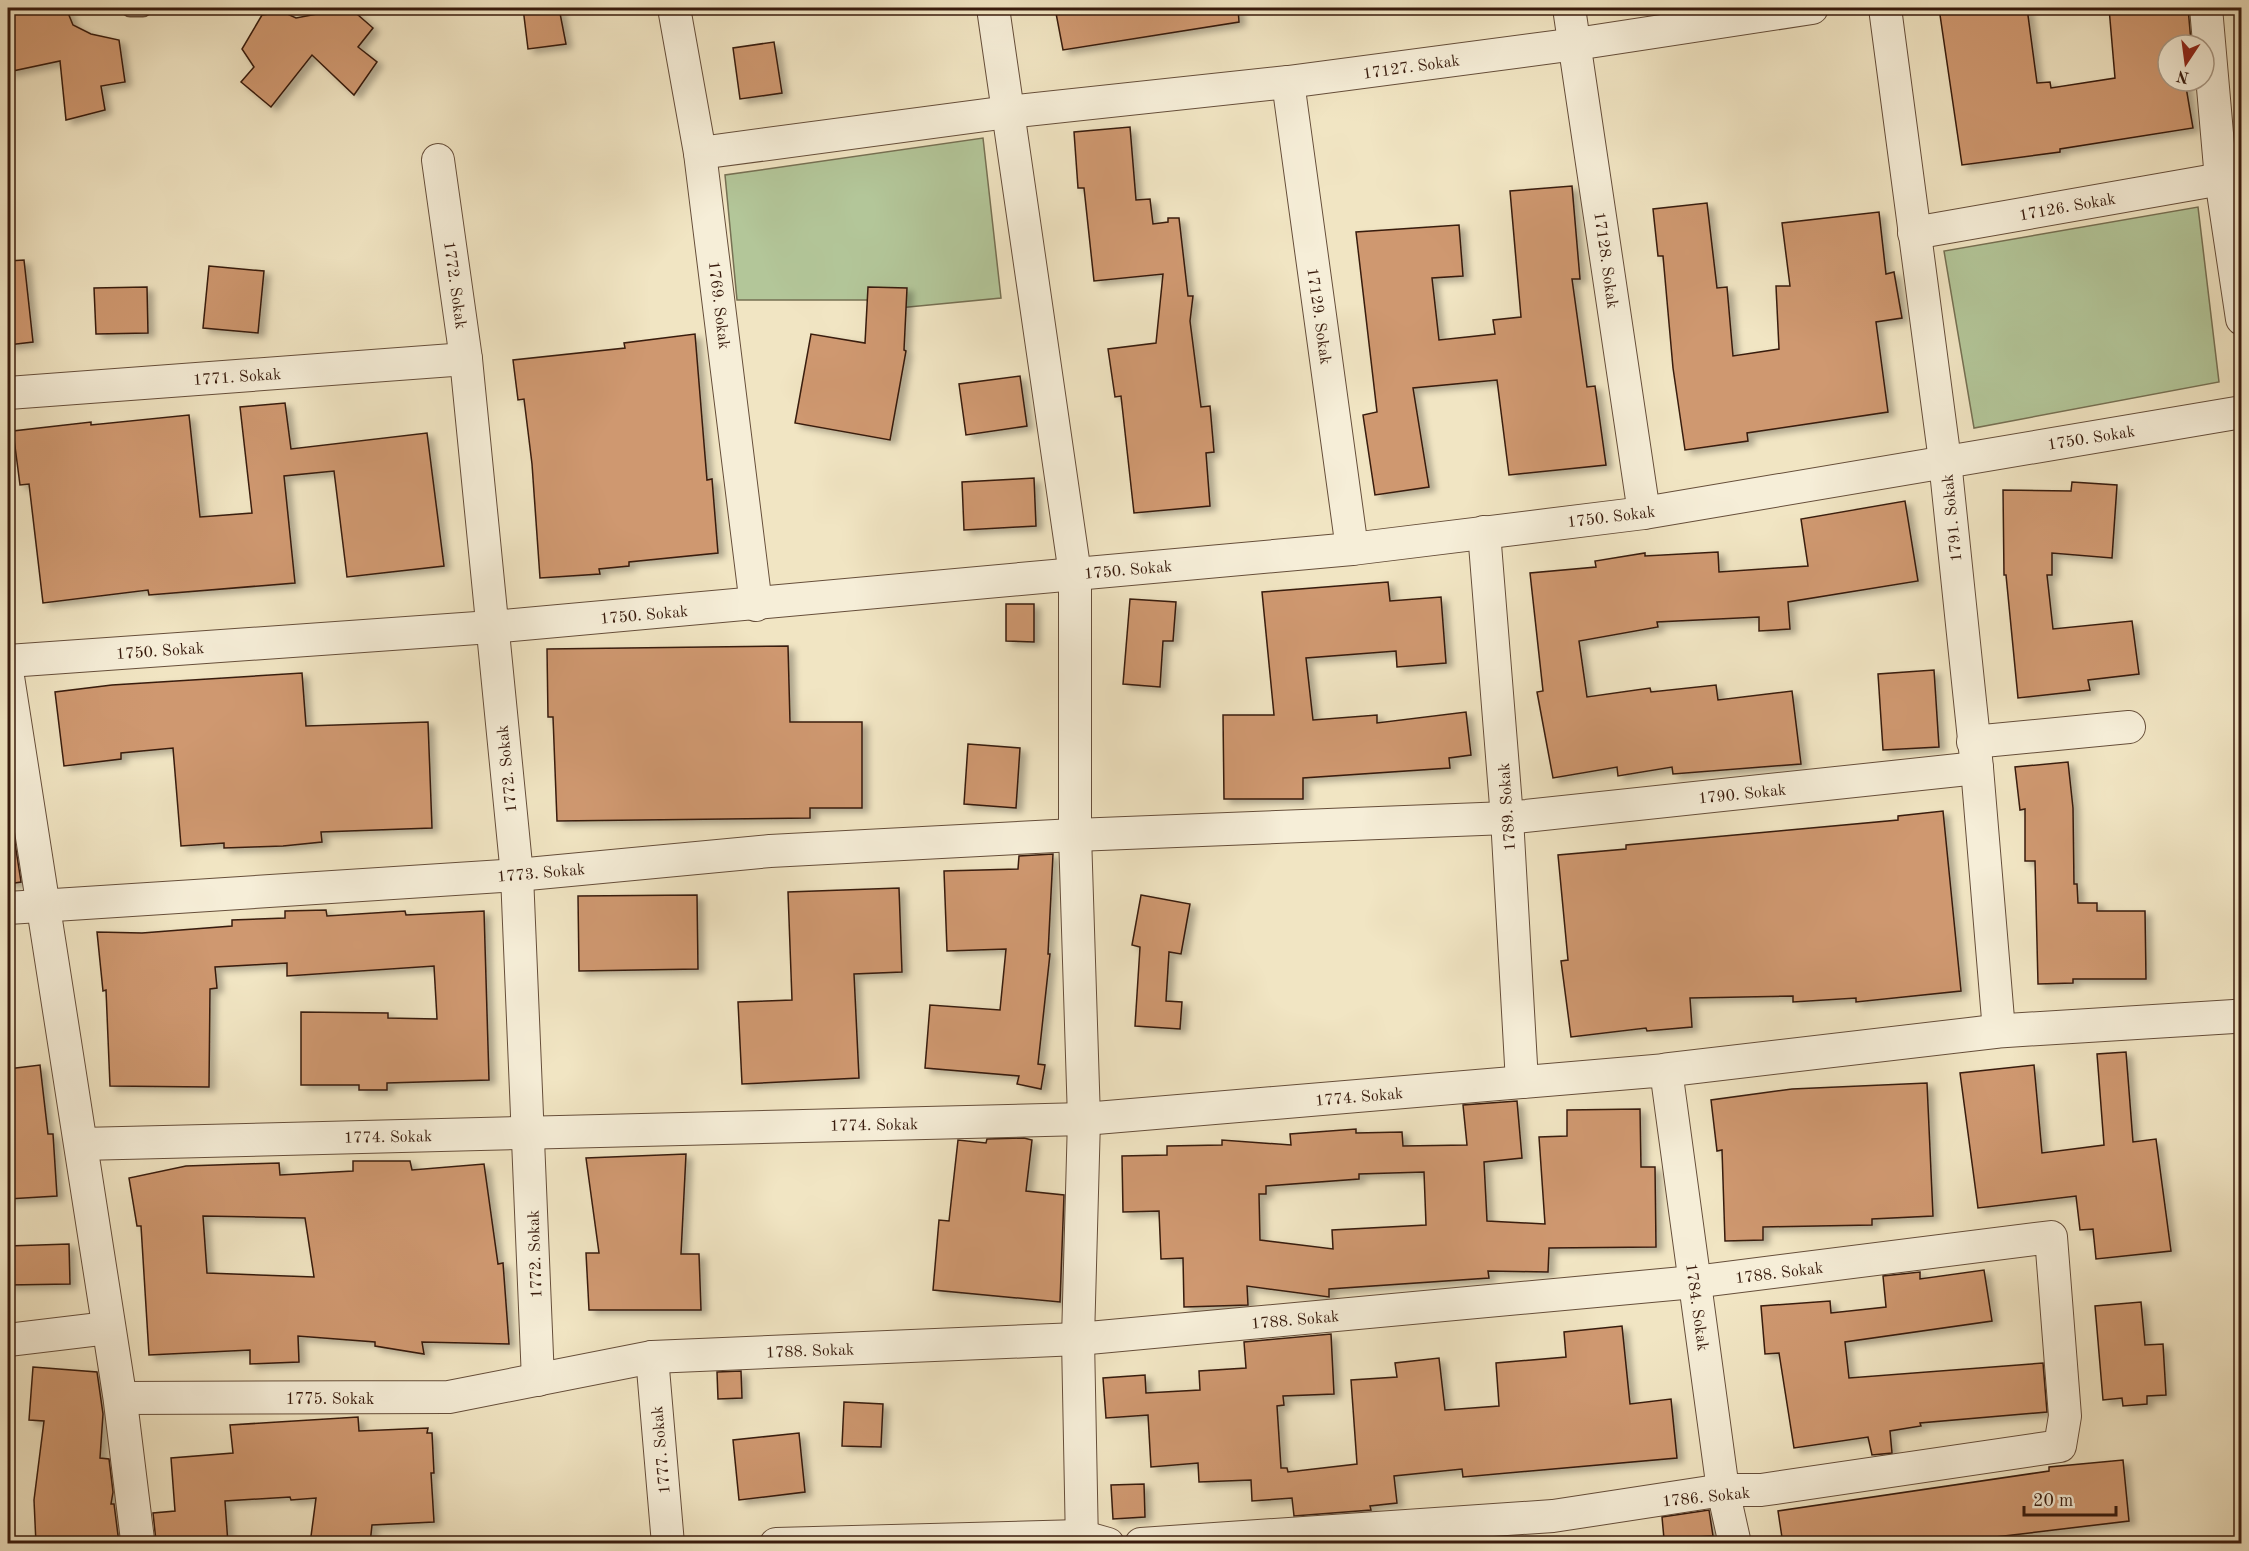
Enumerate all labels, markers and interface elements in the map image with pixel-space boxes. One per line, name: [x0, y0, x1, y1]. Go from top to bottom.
north arrow: [2156, 33, 2216, 93]
street label: 17127. Sokak: [1362, 53, 1461, 83]
text: N: [2175, 66, 2191, 85]
street label: 17126. Sokak: [2018, 192, 2117, 224]
street label: 17128. Sokak: [1590, 211, 1620, 310]
street label: 1772. Sokak: [440, 240, 468, 330]
street label: 1769. Sokak: [705, 260, 731, 350]
street label: 17129. Sokak: [1303, 267, 1333, 366]
street label: 1771. Sokak: [192, 367, 282, 389]
street label: 1750. Sokak: [2046, 424, 2136, 454]
street label: 1791. Sokak: [1940, 473, 1966, 563]
street label: 1750. Sokak: [1566, 505, 1656, 531]
street label: 1750. Sokak: [1083, 559, 1173, 583]
street label: 1750. Sokak: [599, 604, 689, 628]
street label: 1750. Sokak: [115, 641, 205, 663]
street label: 1772. Sokak: [495, 724, 521, 814]
street label: 1789. Sokak: [1497, 762, 1519, 852]
street label: 1790. Sokak: [1697, 782, 1787, 808]
street label: 1773. Sokak: [496, 862, 586, 886]
street label: 1774. Sokak: [1314, 1086, 1404, 1110]
street label: 1774. Sokak: [830, 1117, 918, 1135]
street label: 1774. Sokak: [344, 1129, 432, 1147]
street label: 1772. Sokak: [526, 1209, 546, 1298]
street label: 1788. Sokak: [1734, 1261, 1824, 1287]
street label: 1784. Sokak: [1682, 1262, 1710, 1352]
street label: 1788. Sokak: [1250, 1309, 1340, 1333]
street label: 1788. Sokak: [766, 1342, 855, 1362]
street label: 1775. Sokak: [286, 1392, 374, 1408]
street label: 1777. Sokak: [650, 1405, 674, 1495]
scale bar: [2024, 1479, 2116, 1517]
street label: 1786. Sokak: [1661, 1485, 1751, 1511]
text: 20 m: [2033, 1492, 2073, 1510]

